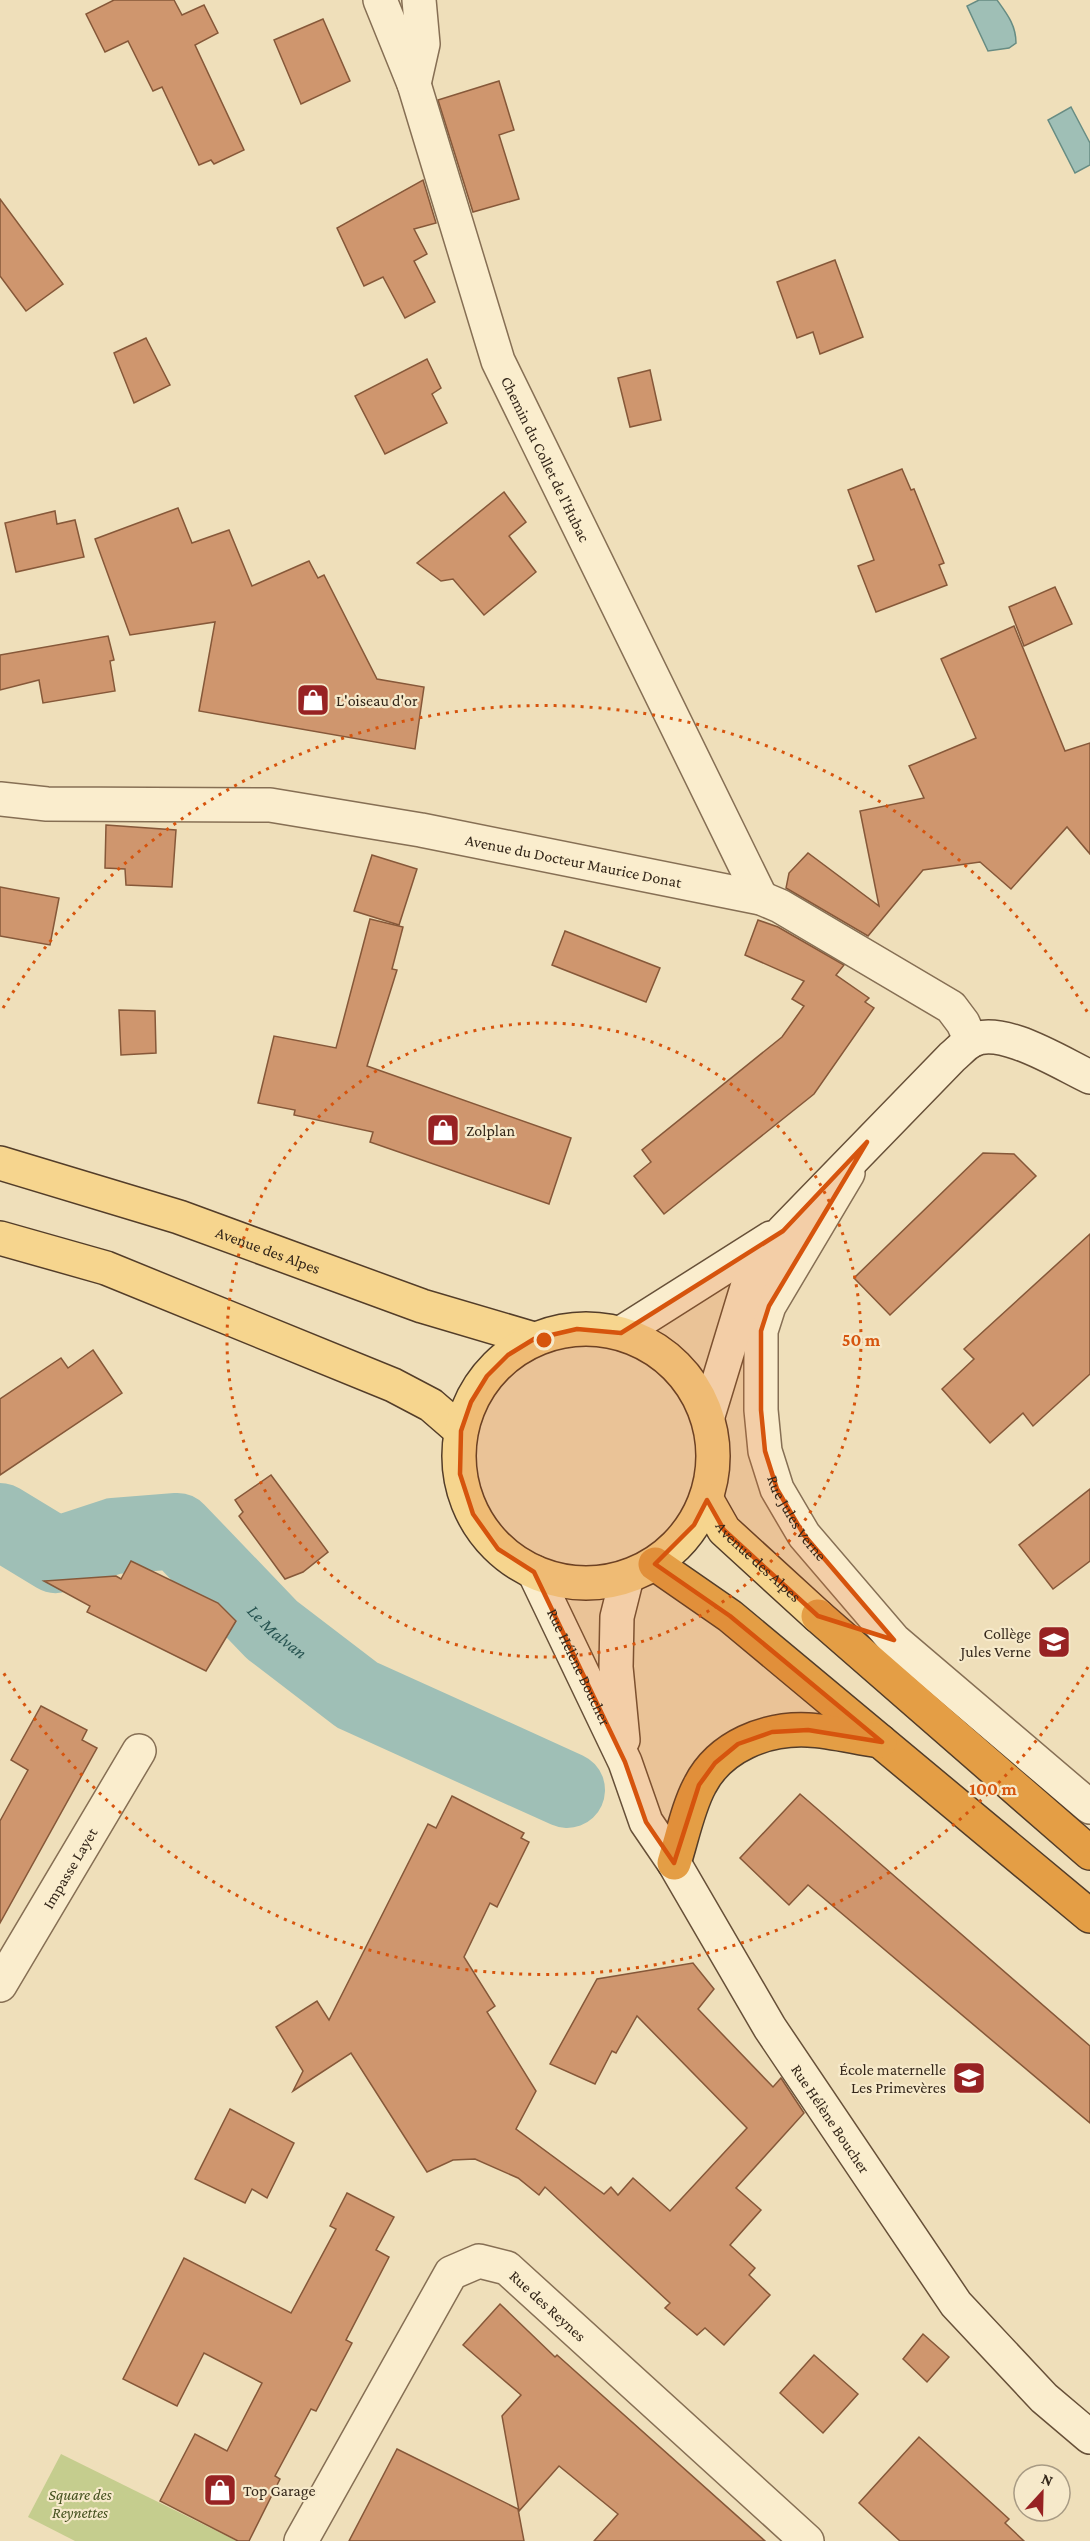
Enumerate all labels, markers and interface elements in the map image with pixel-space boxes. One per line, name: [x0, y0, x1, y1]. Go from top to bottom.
street label: Chemin du Collet de l'Hubac: [498, 373, 593, 545]
shop icon: L'oiseau d'or: [295, 682, 331, 718]
place label: L'oiseau d'or: [336, 692, 418, 709]
street label: Avenue du Docteur Maurice Donat: [464, 831, 684, 891]
shop icon: Zolplan: [425, 1112, 461, 1148]
place label: Zolplan: [466, 1122, 515, 1140]
street label: Avenue des Alpes: [214, 1223, 323, 1277]
centre of rings: [534, 1330, 554, 1350]
text: 50 m: [842, 1330, 881, 1350]
street label: Rue Jules Verne: [764, 1473, 830, 1564]
street label: Avenue des Alpes: [712, 1519, 804, 1605]
water label: Le Malvan: [243, 1601, 311, 1663]
street label: Rue Hélène Boucher: [544, 1606, 614, 1728]
school or university icon: Collège Jules Verne: [1036, 1624, 1072, 1660]
place label: Collège Jules Verne: [958, 1625, 1031, 1661]
text: 100 m: [969, 1779, 1017, 1799]
street label: Impasse Layet: [39, 1824, 101, 1912]
school or university icon: École maternelle Les Primevères: [951, 2060, 987, 2096]
street label: Rue Hélène Boucher: [788, 2061, 874, 2177]
place label: École maternelle Les Primevères: [839, 2061, 946, 2096]
street label: Rue des Reynes: [506, 2267, 589, 2345]
north arrow: [1012, 2463, 1072, 2523]
text: N: [1039, 2470, 1056, 2490]
shop icon: Top Garage: [202, 2472, 238, 2508]
place label: Top Garage: [243, 2482, 315, 2500]
park label: Square des Reynettes: [48, 2486, 112, 2522]

